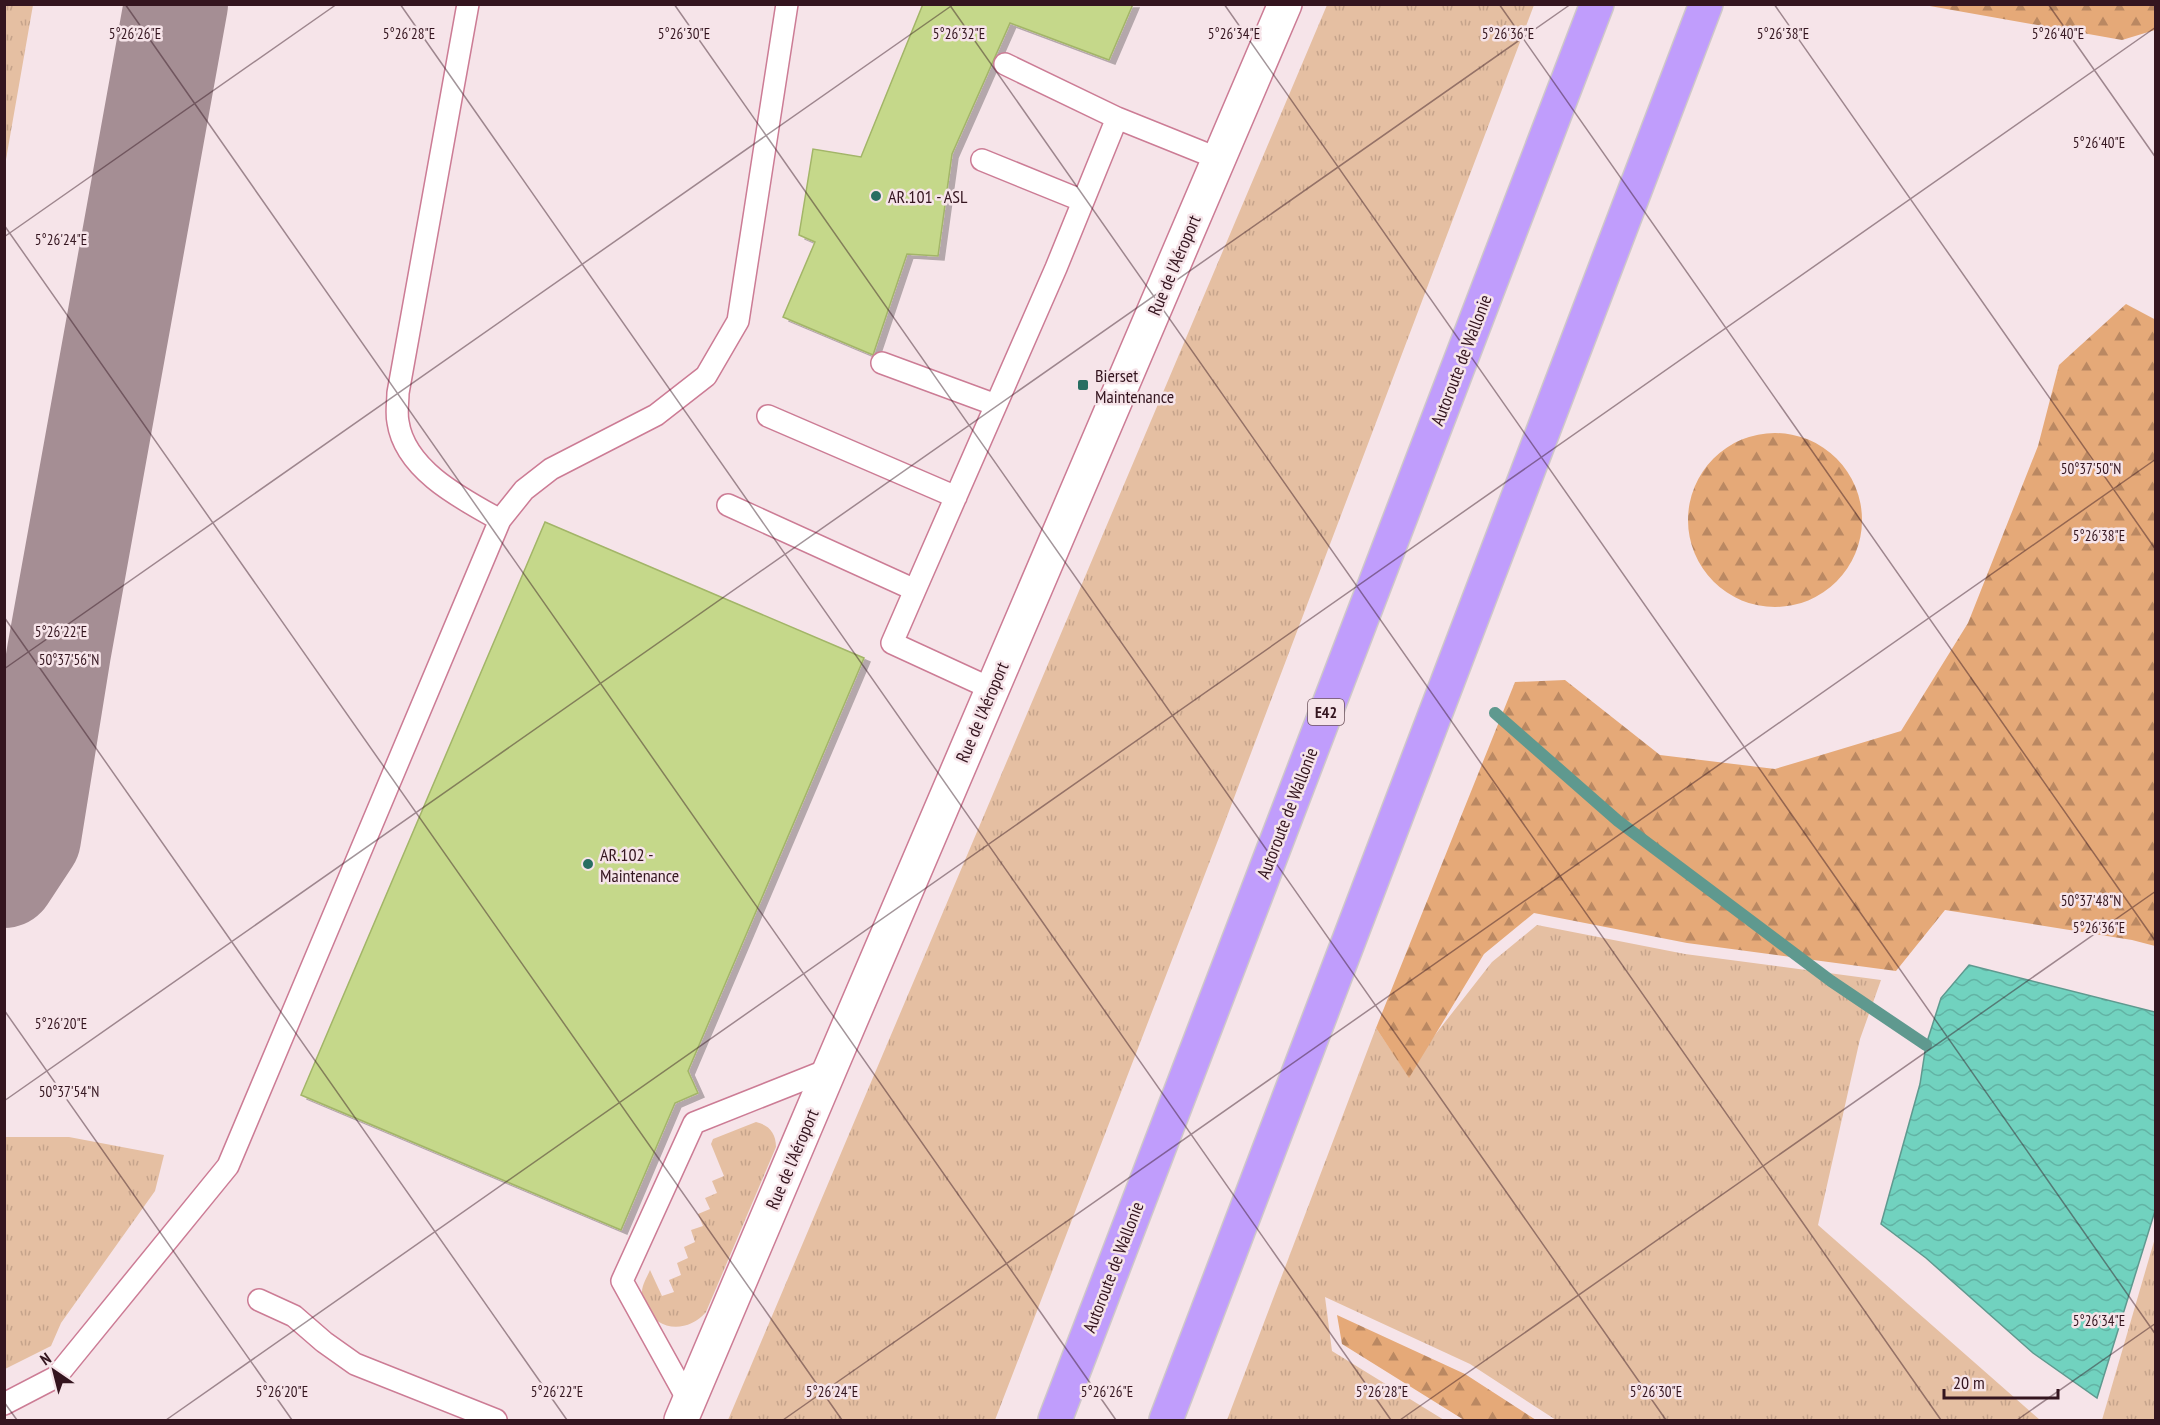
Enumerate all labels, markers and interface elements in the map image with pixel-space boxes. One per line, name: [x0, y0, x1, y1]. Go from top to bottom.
text: 5°26'26"E: [109, 24, 161, 43]
text: 5°26'28"E: [383, 24, 435, 43]
text: 5°26'30"E: [658, 24, 710, 43]
text: 5°26'32"E: [933, 24, 985, 43]
text: 5°26'34"E: [1208, 24, 1260, 43]
text: 5°26'36"E: [1482, 24, 1534, 43]
text: 5°26'38"E: [1757, 24, 1809, 43]
text: 5°26'40"E: [2032, 24, 2084, 43]
text: 5°26'40"E: [2073, 133, 2125, 152]
place label: AR.101 - ASL: [888, 185, 968, 208]
marker: AR.101 - ASL: [869, 189, 883, 203]
street label: Rue de l'Aéroport: [1143, 211, 1205, 319]
text: 5°26'24"E: [35, 230, 87, 249]
street label: Autoroute de Wallonie: [1425, 291, 1497, 429]
place label: Bierset Maintenance: [1095, 364, 1174, 408]
marker: Bierset Maintenance: [1076, 378, 1090, 392]
text: 50°37'50"N: [2061, 459, 2121, 478]
text: 5°26'38"E: [2073, 526, 2125, 545]
text: 5°26'22"E: [35, 622, 87, 641]
text: 50°37'56"N: [39, 650, 99, 669]
street label: Rue de l'Aéroport: [951, 658, 1013, 766]
road number: E42: [1308, 699, 1344, 725]
street label: Autoroute de Wallonie: [1251, 744, 1323, 882]
place label: AR.102 - Maintenance: [600, 843, 679, 887]
marker: AR.102 - Maintenance: [581, 857, 595, 871]
text: 50°37'48"N: [2061, 891, 2121, 910]
text: 5°26'36"E: [2073, 918, 2125, 937]
text: 5°26'20"E: [35, 1014, 87, 1033]
text: 50°37'54"N: [39, 1082, 99, 1101]
street label: Rue de l'Aéroport: [761, 1105, 823, 1213]
street label: Autoroute de Wallonie: [1077, 1198, 1149, 1336]
text: 5°26'34"E: [2073, 1311, 2125, 1330]
north arrow: [24, 1341, 84, 1401]
text: N: [36, 1348, 55, 1369]
scale bar: [1944, 1362, 2058, 1400]
text: 20 m: [1953, 1371, 1985, 1394]
text: 5°26'20"E: [256, 1382, 308, 1401]
text: 5°26'22"E: [531, 1382, 583, 1401]
text: 5°26'24"E: [806, 1382, 858, 1401]
text: 5°26'26"E: [1081, 1382, 1133, 1401]
text: 5°26'28"E: [1356, 1382, 1408, 1401]
text: 5°26'30"E: [1630, 1382, 1682, 1401]

